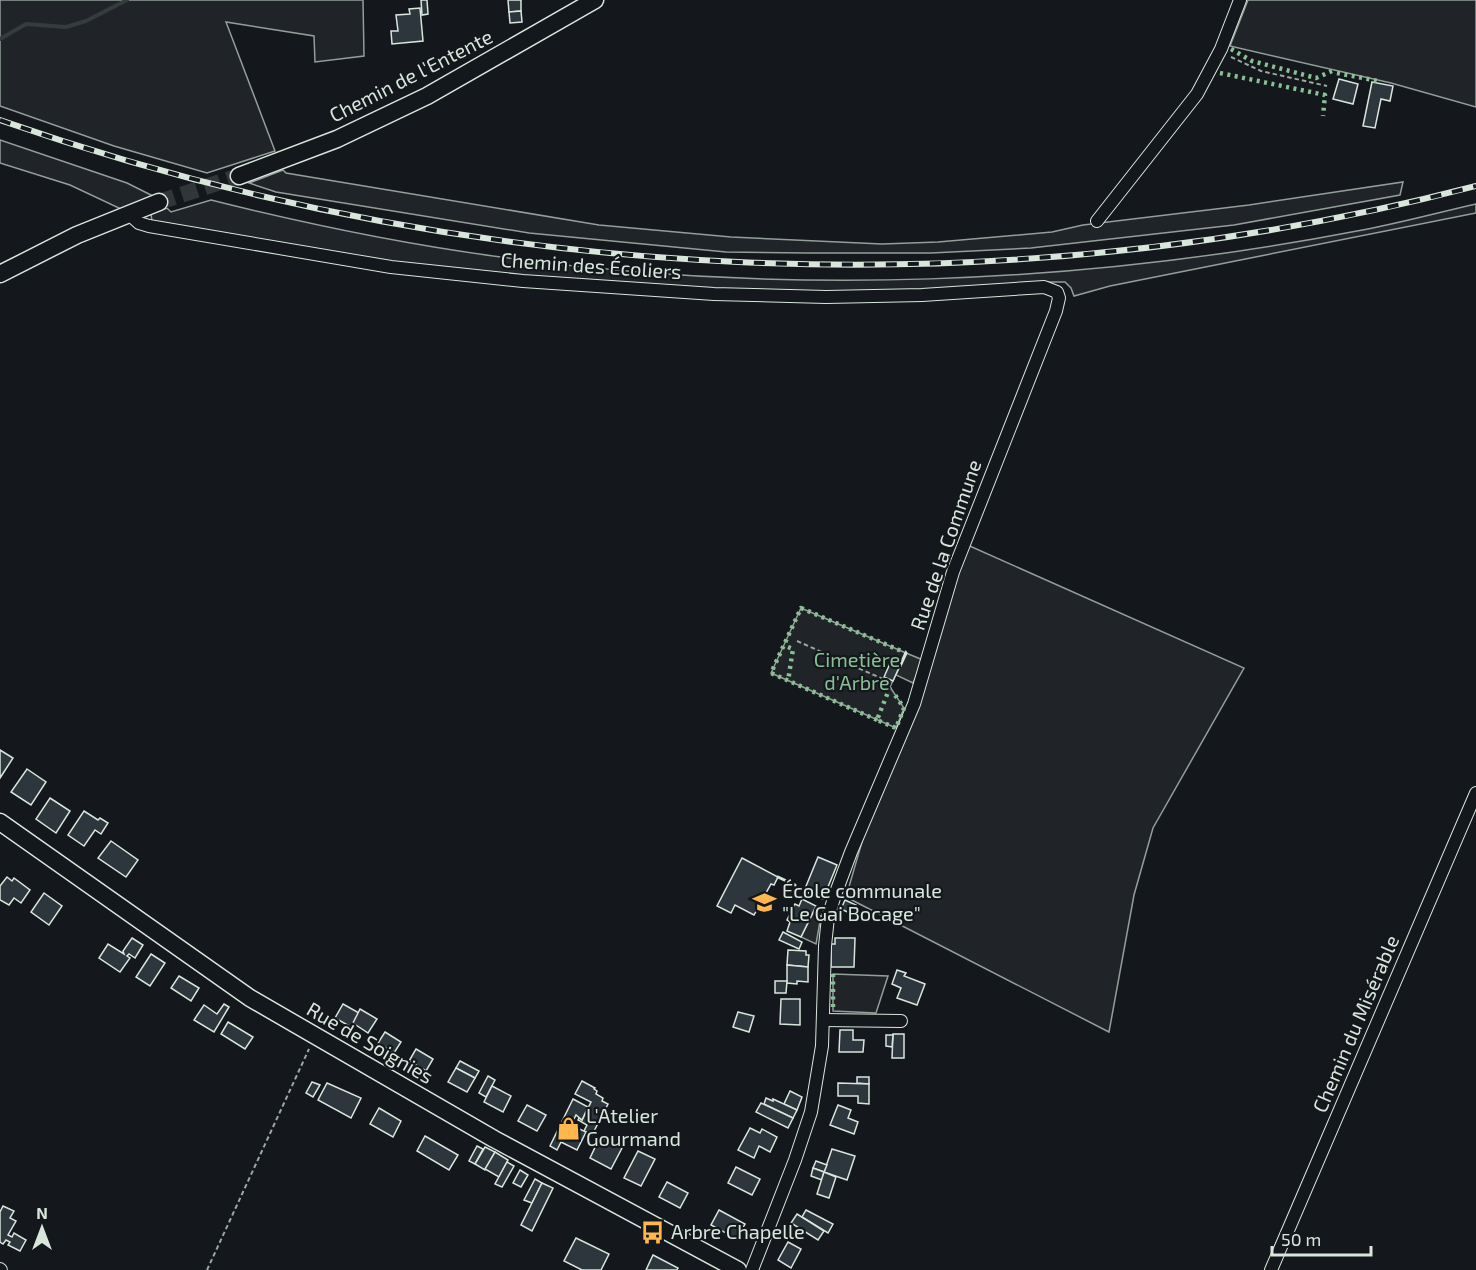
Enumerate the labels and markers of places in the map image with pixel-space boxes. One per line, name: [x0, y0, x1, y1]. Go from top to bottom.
place label: École communale "Le Gai Bocage": [782, 878, 942, 925]
school or university icon: École communale "Le Gai Bocage": [751, 889, 777, 915]
place label: L'Atelier Gourmand: [586, 1103, 681, 1150]
shop icon: L'Atelier Gourmand: [555, 1115, 581, 1141]
bus stop icon: Arbre Chapelle: [640, 1219, 666, 1245]
place label: Arbre Chapelle: [671, 1219, 805, 1243]

